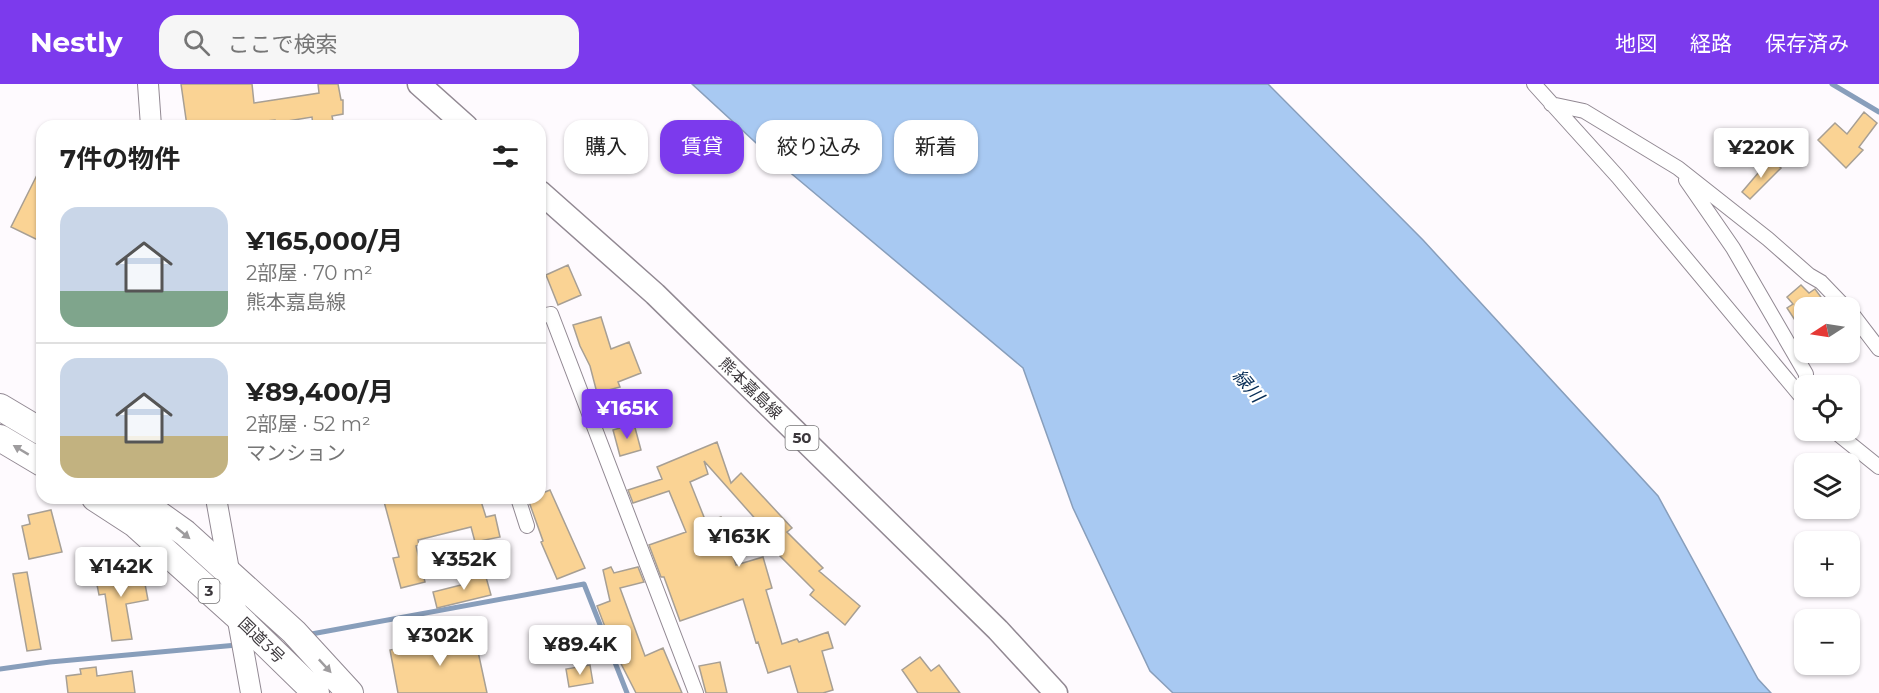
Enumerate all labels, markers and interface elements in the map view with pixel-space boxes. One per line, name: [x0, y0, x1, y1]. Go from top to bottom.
search box: [159, 15, 579, 69]
text: Nestly: [30, 25, 123, 59]
icon: search: [180, 26, 213, 59]
text: ここで検索: [228, 31, 338, 58]
text: 地図: [1615, 31, 1657, 56]
text: 経路: [1690, 31, 1732, 56]
text: 保存済み: [1765, 31, 1849, 56]
chip: 購入: [564, 120, 648, 174]
chip: 賃貸: [660, 120, 744, 174]
chip: 絞り込み: [756, 120, 882, 174]
chip: 新着: [894, 120, 978, 174]
pin: ¥220K: [1719, 128, 1803, 179]
text: ¥220K: [1728, 135, 1794, 159]
icon: filters: [489, 140, 522, 173]
text: 7件の物件: [60, 143, 180, 175]
text: ¥165,000/月: [246, 225, 403, 257]
icon: home: [108, 231, 180, 303]
text: 2部屋 · 70 m²: [246, 261, 373, 285]
text: 熊本嘉島線: [246, 290, 346, 314]
north arrow: [1794, 297, 1860, 363]
map controls: [1794, 297, 1860, 675]
street label: 熊本嘉島線: [715, 354, 786, 423]
water label: 緑川: [1228, 365, 1269, 408]
button: locate: [1794, 375, 1860, 441]
text: ¥89,400/月: [246, 376, 394, 408]
icon: home: [108, 382, 180, 454]
pin: ¥165K: [585, 389, 669, 440]
text: ¥165K: [596, 396, 658, 420]
text: 2部屋 · 52 m²: [246, 412, 371, 436]
road number: 50: [786, 426, 818, 450]
text: マンション: [246, 441, 346, 465]
one-way arrow: [13, 445, 29, 456]
button: layers: [1794, 453, 1860, 519]
pin: ¥163K: [697, 517, 781, 568]
text: ¥163K: [708, 524, 770, 548]
one-way arrow: [175, 526, 191, 539]
button: +: [1794, 531, 1860, 597]
pin: ¥352K: [422, 540, 506, 591]
pin: ¥142K: [79, 547, 163, 598]
text: ¥352K: [432, 547, 496, 571]
text: ¥142K: [89, 554, 153, 578]
road number: 3: [198, 579, 220, 603]
button: −: [1794, 609, 1860, 675]
street label: 国道3号: [235, 614, 289, 667]
pin: ¥302K: [398, 616, 482, 667]
text: ¥302K: [407, 623, 473, 647]
pin: ¥89.4K: [531, 625, 629, 676]
text: ¥89.4K: [543, 632, 617, 656]
one-way arrow: [318, 659, 332, 673]

